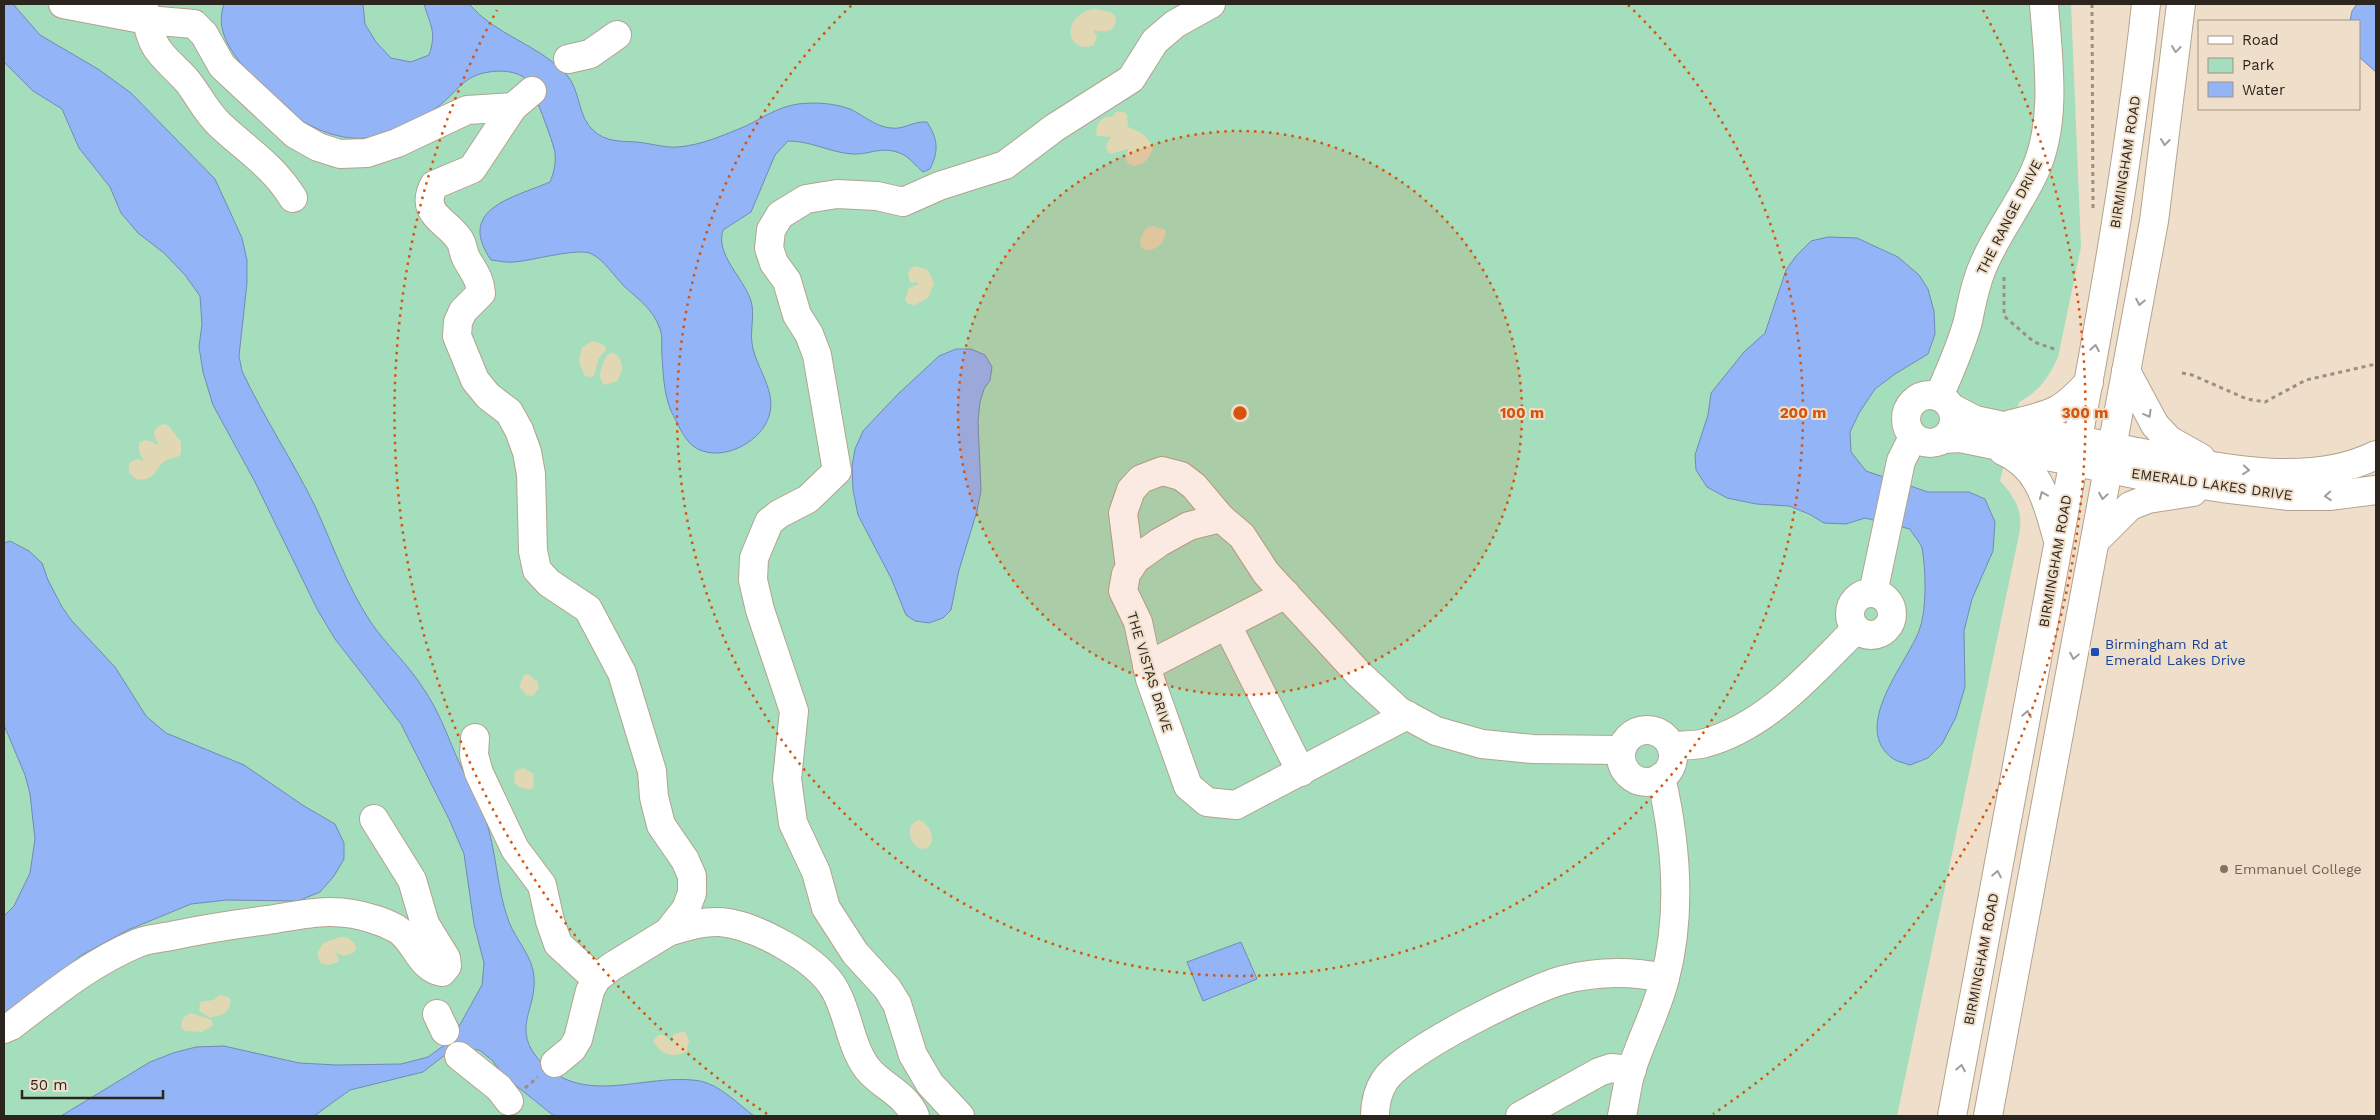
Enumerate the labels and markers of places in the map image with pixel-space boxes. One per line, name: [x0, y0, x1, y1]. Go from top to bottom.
centre of rings: [1231, 404, 1249, 422]
place label: Birmingham Rd at Emerald Lakes Drive: [2105, 636, 2246, 668]
marker: Birmingham Rd at Emerald Lakes Drive: [2089, 646, 2101, 658]
place label: Emmanuel College: [2234, 861, 2362, 877]
marker: Emmanuel College: [2218, 863, 2230, 875]

